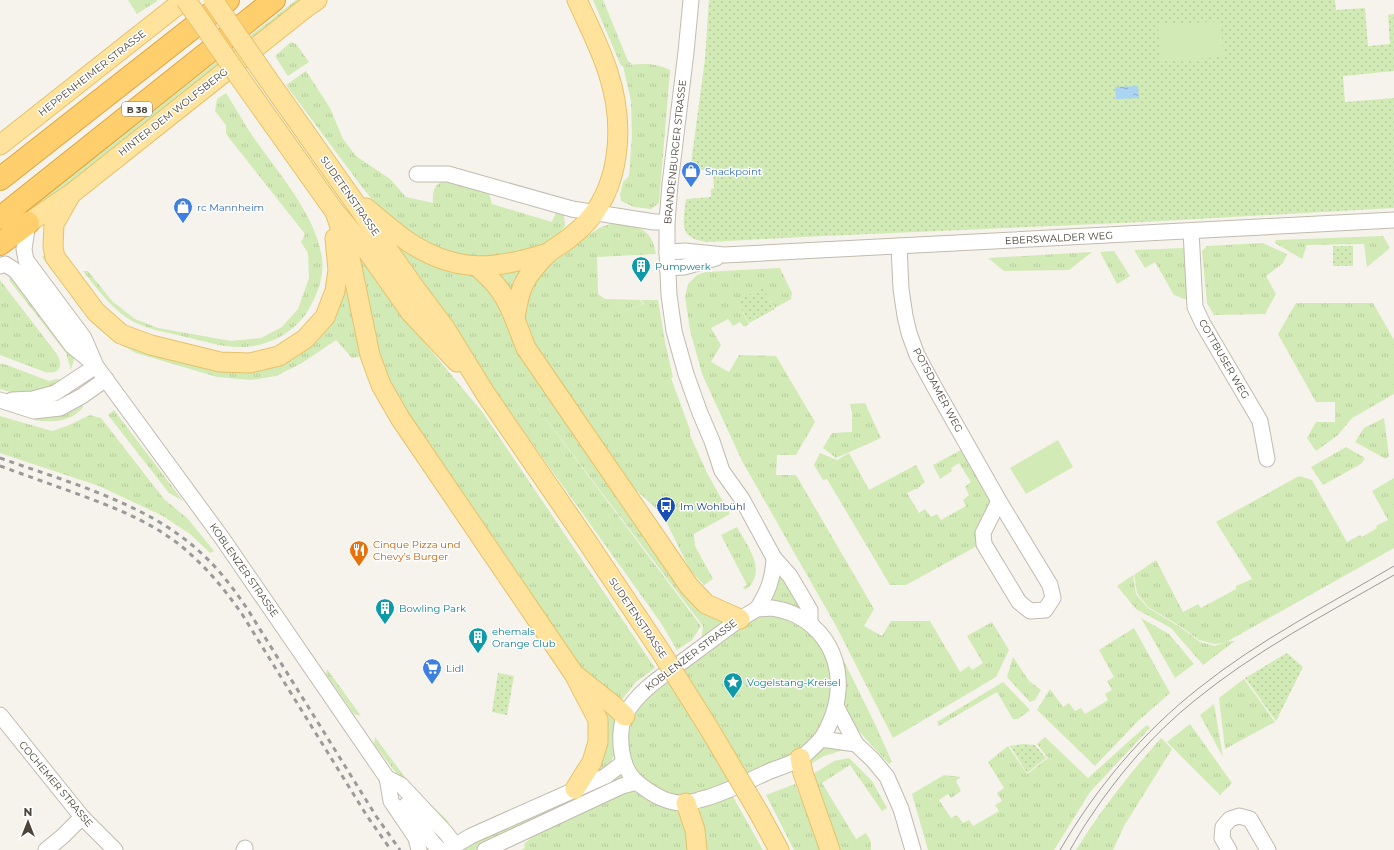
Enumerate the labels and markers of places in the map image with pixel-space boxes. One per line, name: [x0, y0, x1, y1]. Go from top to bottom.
shop icon: Snackpoint: [680, 160, 702, 188]
place label: Snackpoint: [705, 165, 762, 178]
shop icon: rc Mannheim: [172, 196, 194, 224]
place label: rc Mannheim: [197, 201, 264, 214]
building icon: Pumpwerk: [630, 255, 652, 283]
place label: Pumpwerk: [655, 260, 711, 273]
bus stop icon: Im Wohlbühl: [655, 495, 677, 523]
place label: Im Wohlbühl: [680, 500, 745, 513]
place label: Cinque Pizza und Chevy’s Burger: [373, 538, 461, 563]
restaurant icon: Cinque Pizza und Chevy’s Burger: [348, 539, 370, 567]
building icon: Bowling Park: [374, 597, 396, 625]
place label: Bowling Park: [399, 602, 466, 615]
place label: ehemals Orange Club: [492, 625, 556, 650]
building icon: ehemals Orange Club: [467, 626, 489, 654]
supermarket icon: Lidl: [421, 657, 443, 685]
place label: Lidl: [446, 662, 464, 675]
place icon: Vogelstang-Kreisel: [722, 671, 744, 699]
place label: Vogelstang-Kreisel: [747, 676, 841, 689]

